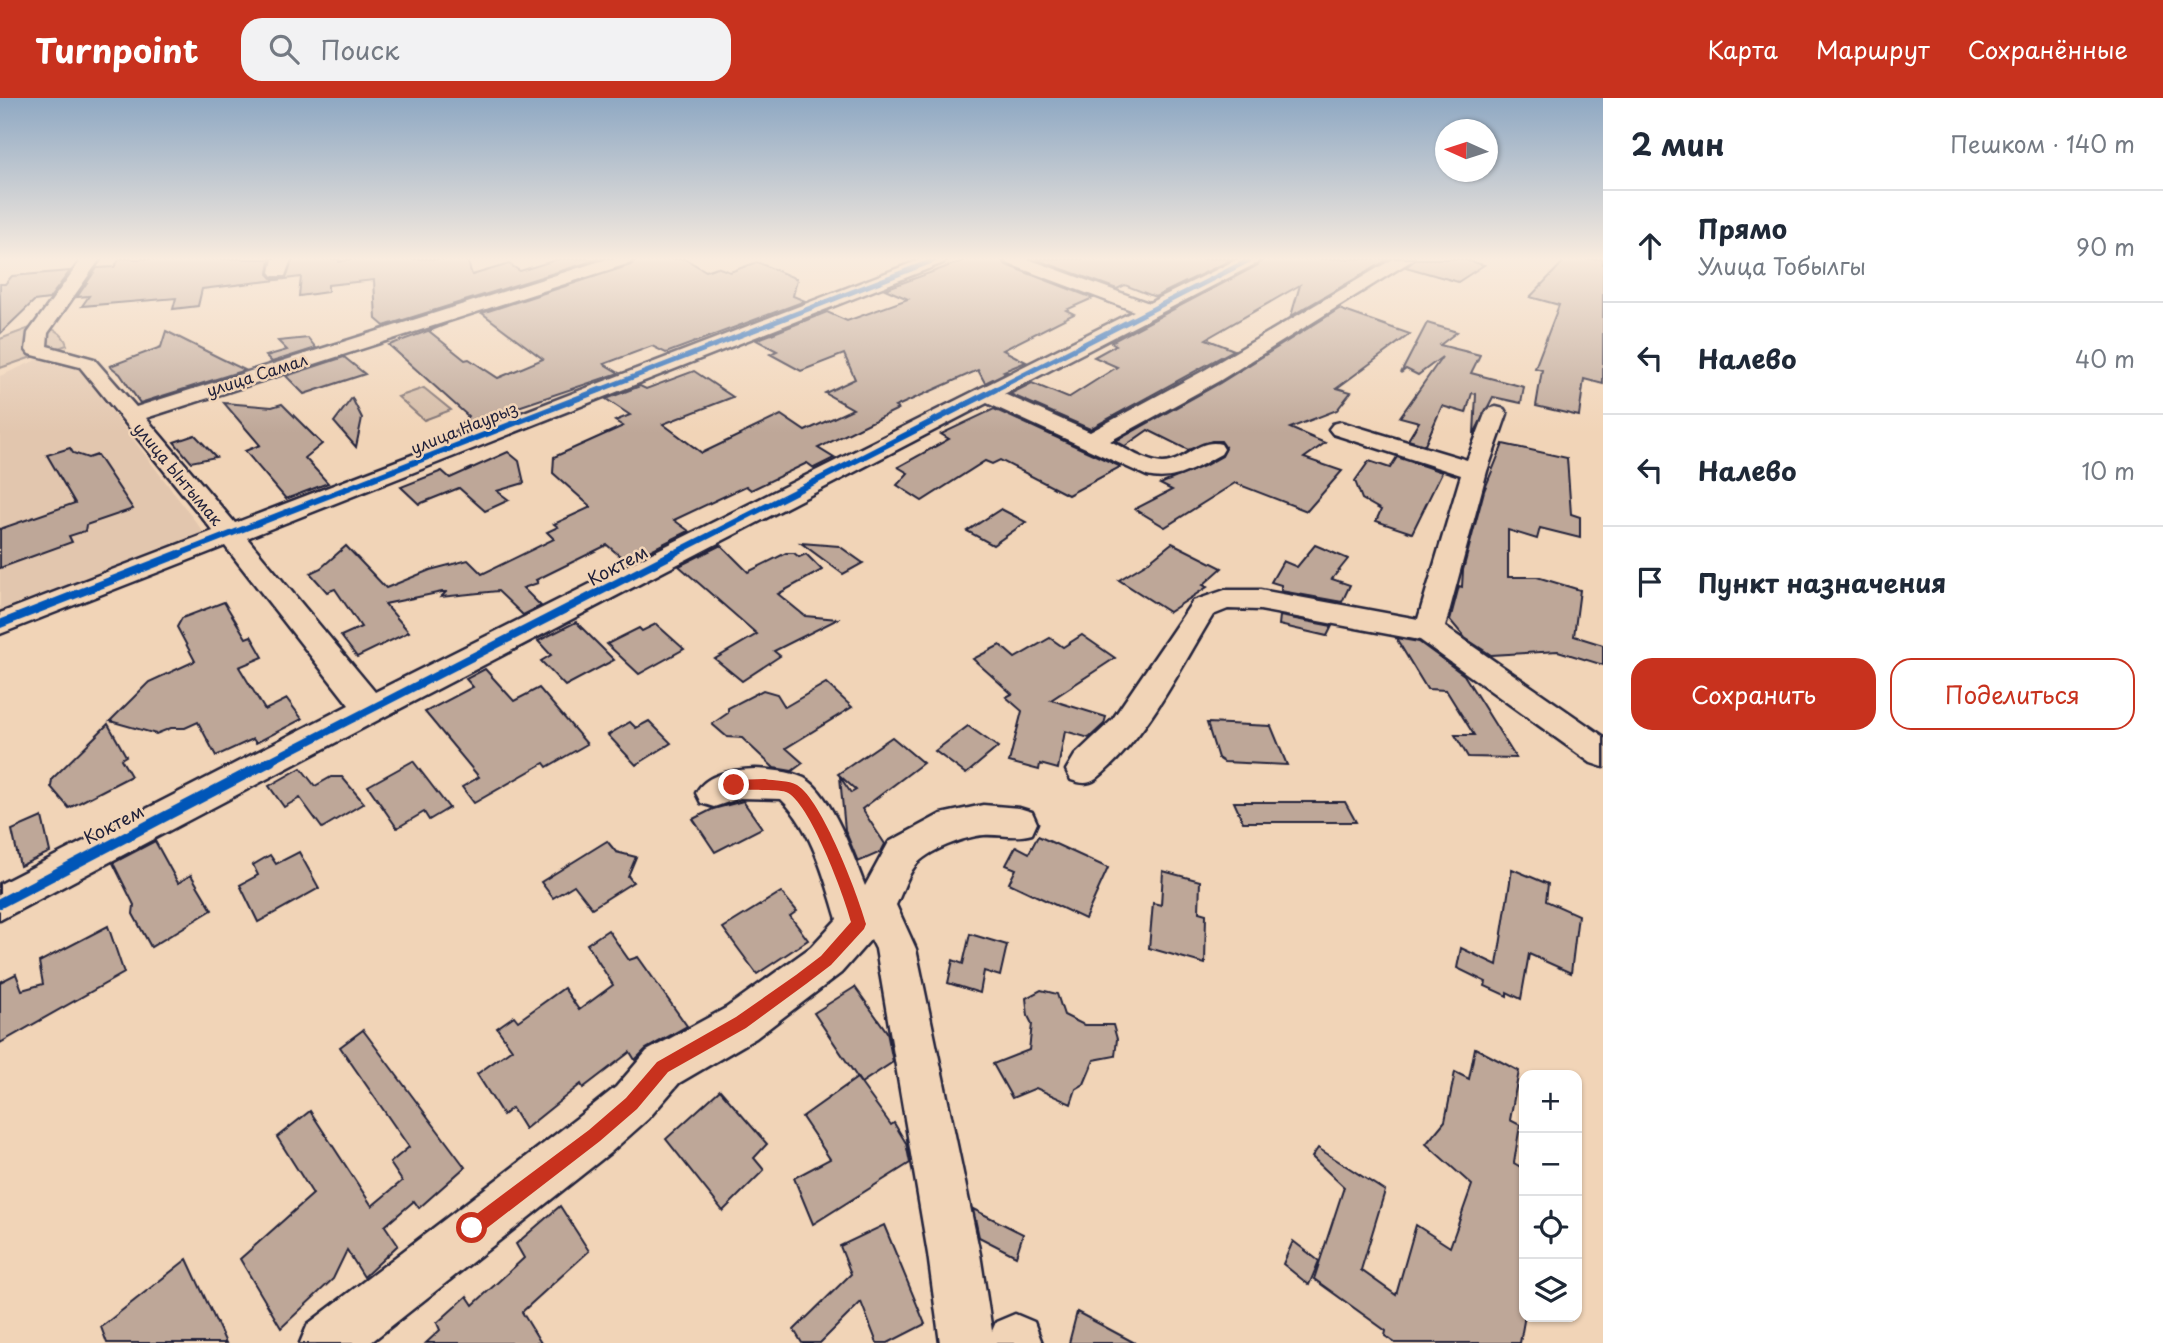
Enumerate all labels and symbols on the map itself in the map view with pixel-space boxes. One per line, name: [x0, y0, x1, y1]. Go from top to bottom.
north arrow: [1435, 119, 1498, 182]
street label: улица Самал: [203, 346, 310, 402]
street label: улица Наурыз: [407, 395, 521, 459]
street label: улица Ынтымак: [128, 416, 230, 531]
street label: Коктем: [582, 538, 652, 592]
route end: [718, 769, 749, 800]
street label: Коктем: [78, 797, 148, 850]
route start: [456, 1212, 487, 1243]

